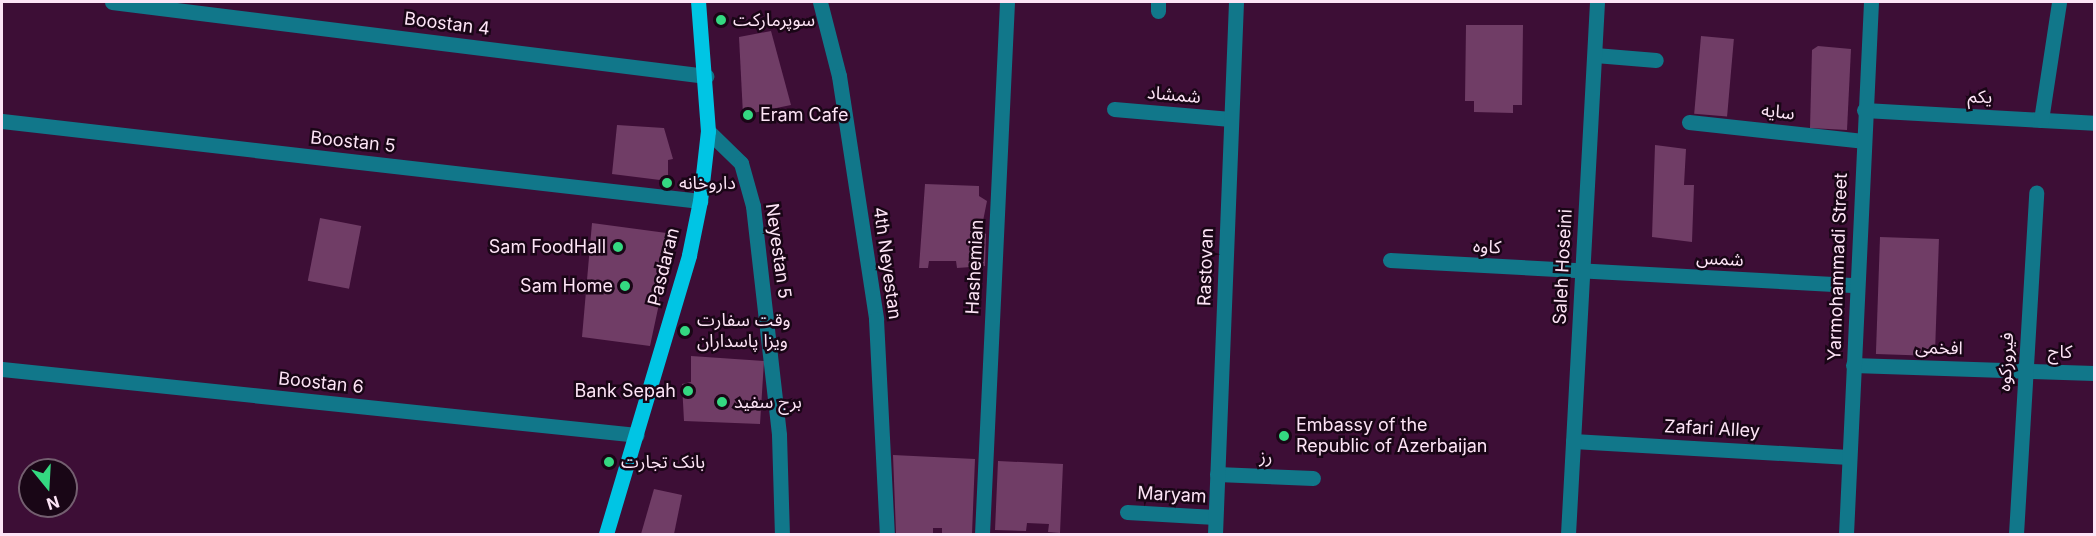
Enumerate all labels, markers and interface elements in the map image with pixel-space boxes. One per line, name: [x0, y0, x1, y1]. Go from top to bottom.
street label: Boostan 4: [403, 8, 491, 40]
place label: سوپرمارکت: [733, 9, 815, 31]
marker: سوپرمارکت: [714, 13, 728, 27]
street label: شمشاد: [1146, 82, 1202, 108]
street label: یکم: [1967, 86, 1993, 108]
street label: سایه: [1760, 100, 1796, 124]
place label: Eram Cafe: [760, 104, 848, 126]
marker: Eram Cafe: [741, 108, 755, 122]
street label: Boostan 5: [309, 127, 397, 157]
place label: داروخانه: [679, 172, 736, 194]
street label: Yarmohammadi Street: [1824, 173, 1852, 361]
marker: داروخانه: [660, 176, 674, 190]
street label: Neyestan 5: [761, 202, 795, 300]
street label: 4th Neyestan: [868, 205, 906, 321]
street label: Saleh Hoseini: [1549, 209, 1577, 325]
street label: Hashemian: [962, 219, 988, 315]
street label: Pasdaran: [644, 226, 684, 308]
street label: Rastovan: [1194, 228, 1218, 306]
street label: کاوه: [1472, 235, 1502, 259]
place label: Sam FoodHall: [489, 236, 606, 258]
marker: Sam FoodHall: [611, 240, 625, 254]
street label: شمس: [1696, 247, 1744, 271]
place label: Sam Home: [520, 275, 613, 297]
marker: Sam Home: [618, 279, 632, 293]
place label: وقت سفارت ویزا پاسداران: [697, 310, 791, 352]
marker: وقت سفارت ویزا پاسداران: [678, 324, 692, 338]
street label: فیروزکوه: [1994, 332, 2018, 392]
street label: افخمی: [1915, 336, 1963, 360]
street label: کاج: [2048, 341, 2072, 363]
street label: Boostan 6: [277, 368, 365, 398]
place label: Bank Sepah: [575, 380, 676, 402]
marker: Bank Sepah: [681, 384, 695, 398]
place label: برج سفید: [734, 391, 802, 413]
marker: برج سفید: [715, 395, 729, 409]
place label: Embassy of the Republic of Azerbaijan: [1296, 415, 1487, 458]
street label: Zafari Alley: [1664, 416, 1760, 442]
marker: Embassy of the Republic of Azerbaijan: [1277, 429, 1291, 443]
street label: رز: [1259, 446, 1273, 468]
place label: بانک تجارت: [621, 451, 705, 473]
marker: بانک تجارت: [602, 455, 616, 469]
north arrow: [18, 458, 78, 518]
street label: Maryam: [1137, 482, 1207, 508]
text: N: [44, 492, 62, 515]

